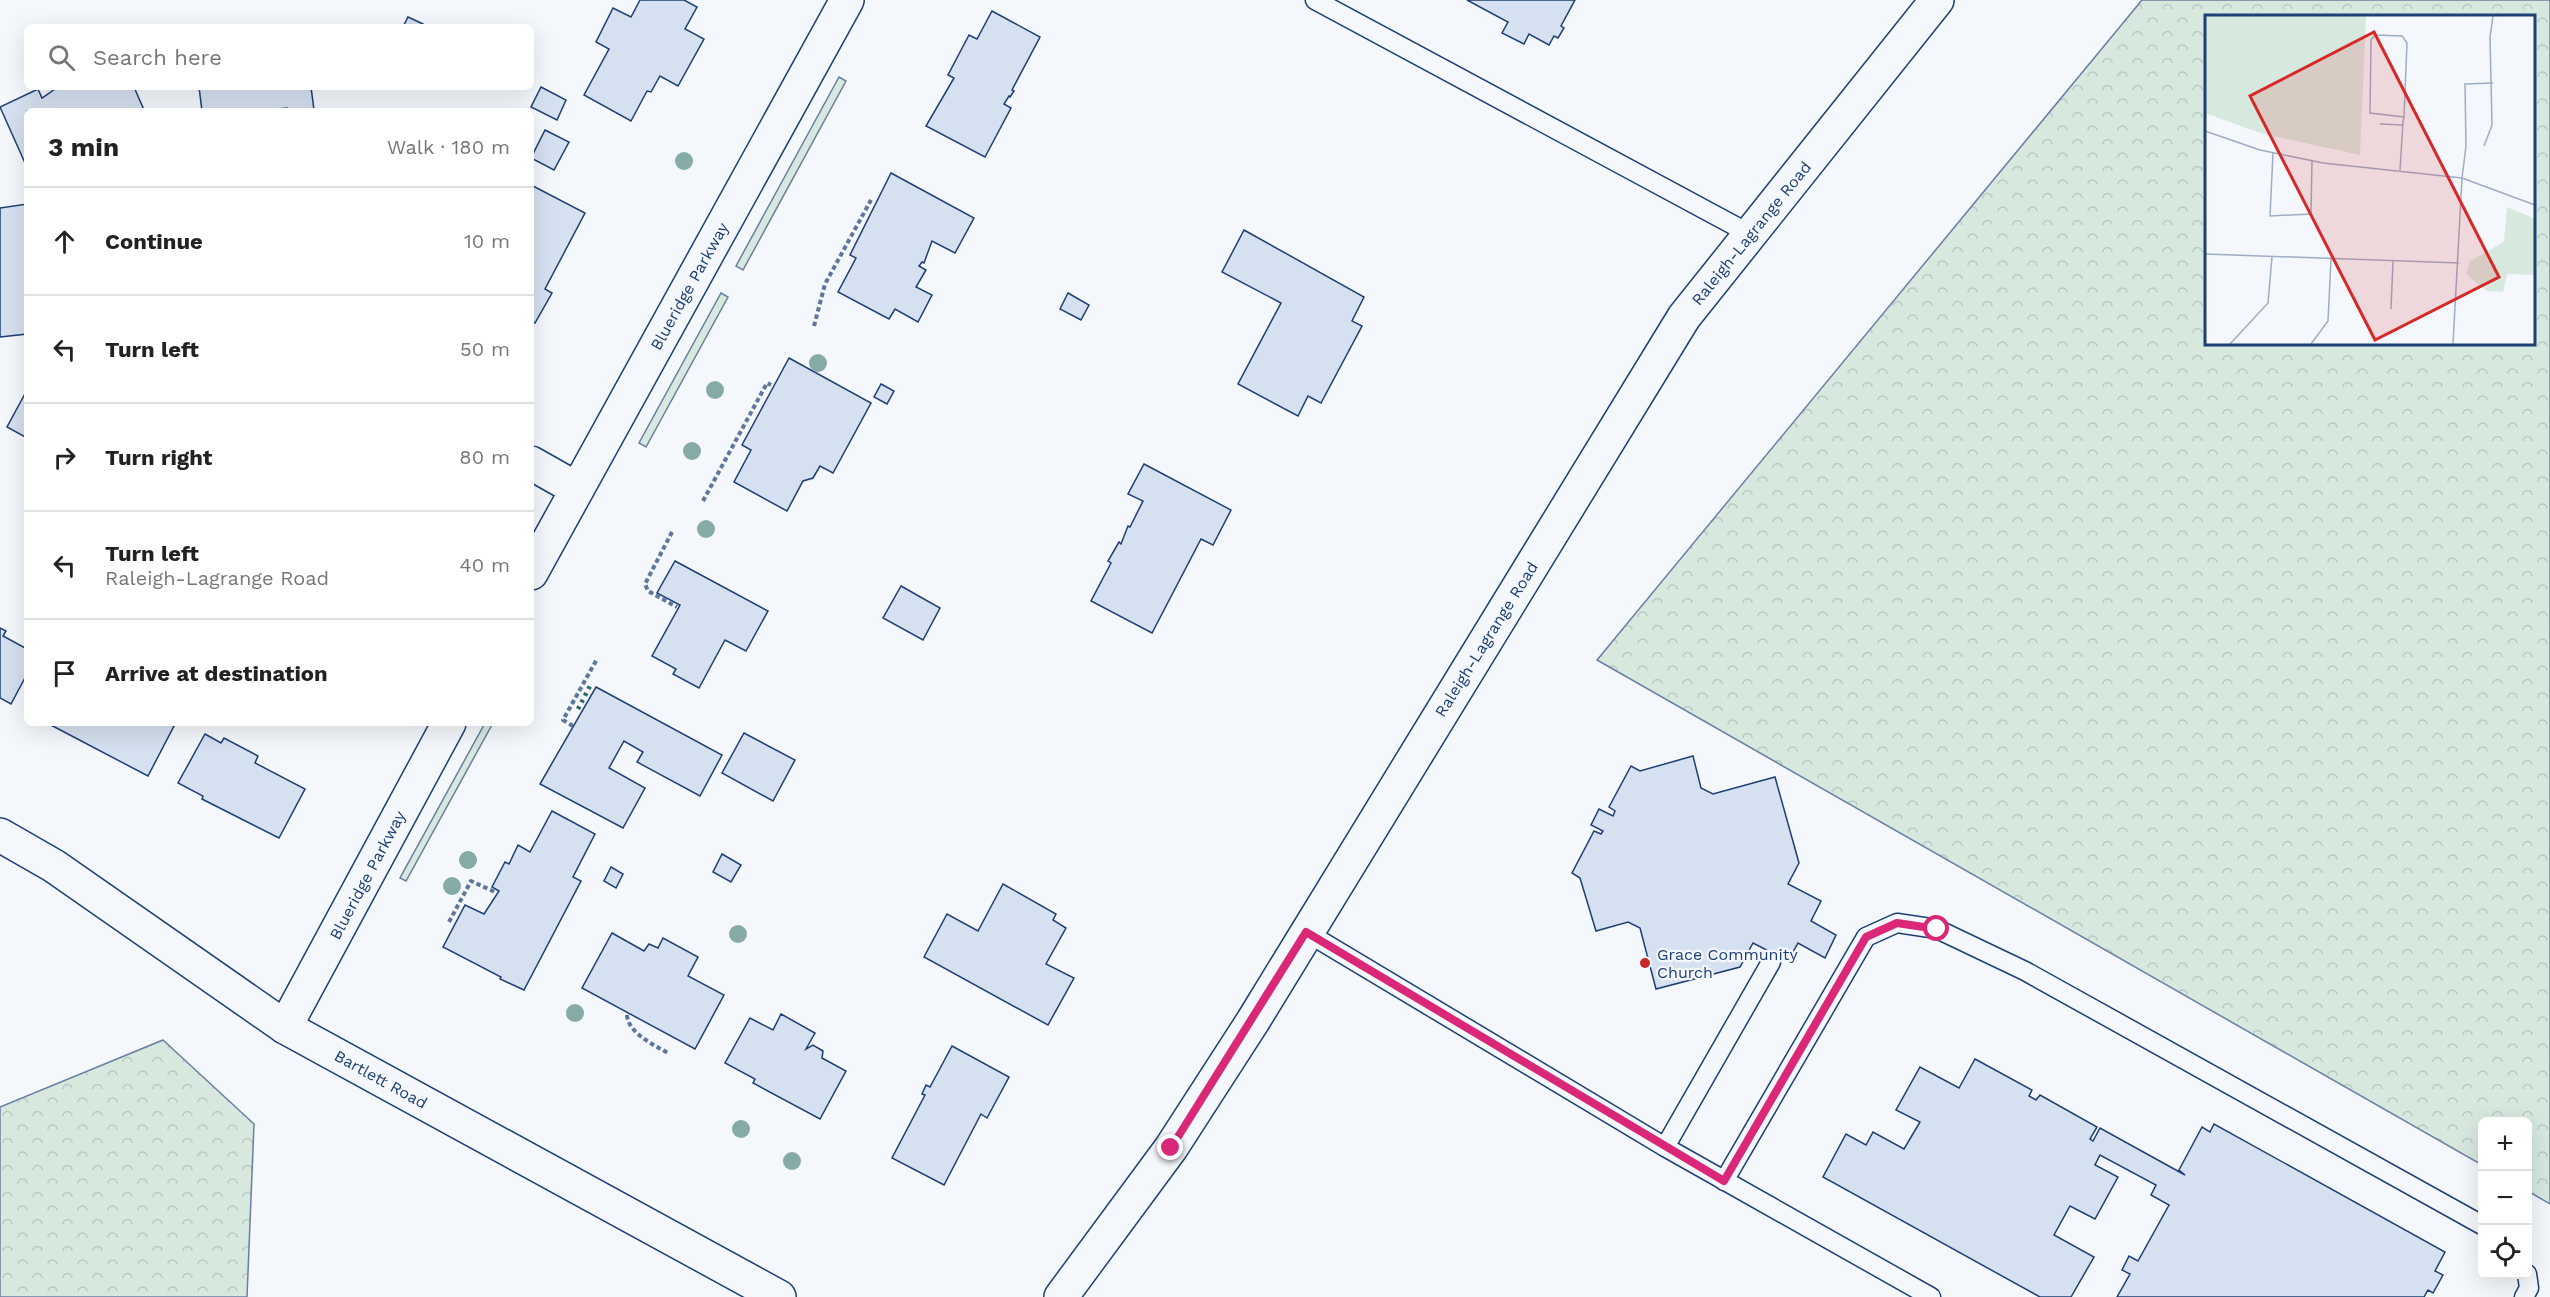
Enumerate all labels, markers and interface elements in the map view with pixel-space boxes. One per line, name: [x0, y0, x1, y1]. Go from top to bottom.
inset map: [2205, 15, 2535, 345]
search box: [24, 24, 534, 90]
icon: search: [45, 41, 78, 74]
text: Search here: [93, 45, 222, 70]
text: 3 min: [48, 132, 119, 162]
text: Walk · 180 m: [387, 135, 510, 159]
street label: Raleigh-Lagrange Road: [1688, 158, 1815, 309]
street label: Blueridge Parkway: [646, 218, 733, 353]
icon: ahead: [48, 225, 81, 258]
text: Continue: [105, 229, 203, 254]
text: 10 m: [464, 229, 510, 253]
icon: left: [48, 333, 81, 366]
text: Turn left: [105, 337, 199, 362]
text: 50 m: [460, 337, 510, 361]
icon: right: [48, 441, 81, 474]
text: Turn right: [105, 445, 212, 470]
text: 80 m: [459, 445, 510, 469]
text: Turn left: [105, 541, 199, 566]
icon: left: [48, 549, 81, 582]
text: 40 m: [459, 553, 510, 577]
street label: Raleigh-Lagrange Road: [1431, 558, 1542, 720]
text: Raleigh-Lagrange Road: [105, 566, 329, 590]
icon: arrive: [48, 657, 81, 690]
text: Arrive at destination: [105, 661, 328, 686]
street label: Blueridge Parkway: [326, 807, 410, 943]
route start: [1923, 915, 1949, 941]
place label: Grace Community Church: [1657, 945, 1798, 982]
marker: Grace Community Church: [1638, 956, 1652, 970]
street label: Bartlett Road: [331, 1046, 430, 1113]
map controls: [2478, 1117, 2532, 1279]
button: +: [2478, 1117, 2532, 1171]
route end: [1157, 1134, 1183, 1160]
button: −: [2478, 1171, 2532, 1225]
button: locate: [2478, 1225, 2532, 1279]

